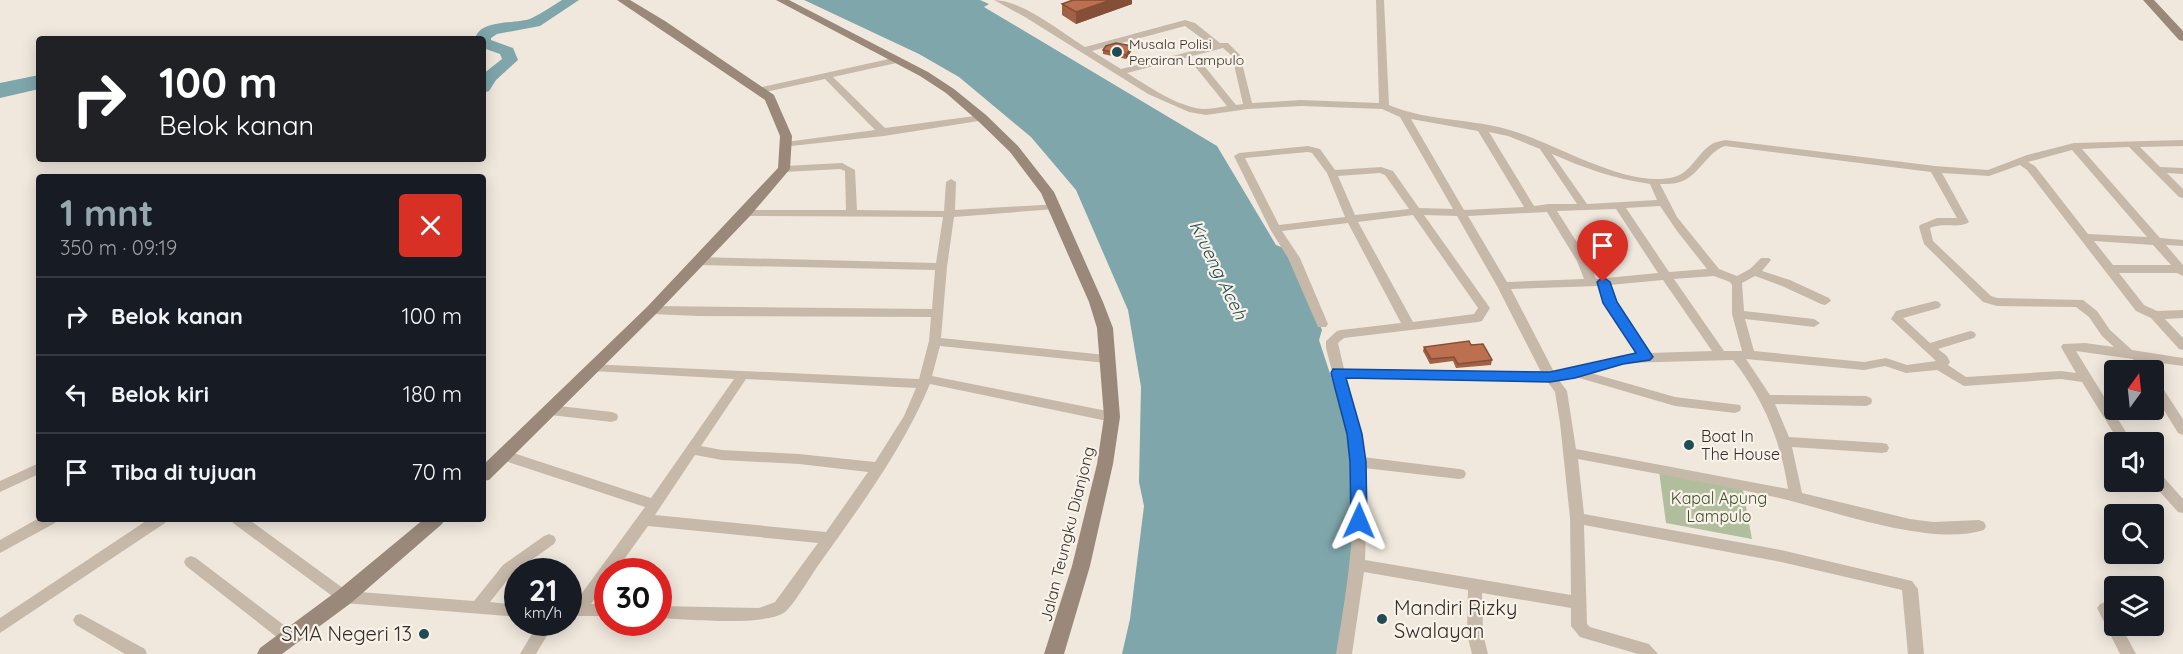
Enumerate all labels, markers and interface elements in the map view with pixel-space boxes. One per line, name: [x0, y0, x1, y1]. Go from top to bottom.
place label: Musala Polisi Perairan Lampulo: [1129, 35, 1244, 69]
marker: Musala Polisi Perairan Lampulo: [1110, 45, 1124, 59]
text: 100 m: [159, 56, 277, 109]
icon: right: [60, 60, 138, 138]
text: Belok kanan: [159, 108, 314, 142]
text: 1 mnt: [60, 190, 153, 235]
button: close: [399, 194, 462, 257]
water label: Krueng Aceh: [1185, 217, 1253, 324]
pin: [1577, 220, 1628, 282]
icon: arrive: [1586, 229, 1619, 262]
text: 350 m · 09:19: [60, 235, 177, 260]
icon: right: [60, 300, 93, 333]
text: Belok kanan: [111, 302, 243, 330]
text: 100 m: [402, 302, 462, 330]
north arrow: [2104, 360, 2164, 420]
map controls: [2104, 360, 2164, 636]
icon: left: [60, 378, 93, 411]
text: Belok kiri: [111, 380, 209, 408]
text: 180 m: [403, 380, 462, 408]
place label: Boat In The House: [1701, 426, 1780, 464]
button: sound: [2104, 432, 2164, 492]
marker: Boat In The House: [1682, 438, 1696, 452]
street label: Jalan Teungku Dianjong: [1036, 444, 1098, 624]
icon: arrive: [60, 456, 93, 489]
text: Tiba di tujuan: [111, 458, 257, 486]
text: 70 m: [412, 458, 462, 486]
park label: Kapal Apung Lampulo: [1671, 488, 1767, 526]
position arrow: [1327, 489, 1391, 553]
button: search: [2104, 504, 2164, 564]
speed limit sign: 30: [594, 558, 672, 636]
text: 21: [529, 571, 557, 609]
button: layers: [2104, 576, 2164, 636]
place label: Mandiri Rizky Swalayan: [1394, 595, 1517, 643]
text: km/h: [524, 603, 562, 622]
marker: Mandiri Rizky Swalayan: [1375, 612, 1389, 626]
place label: SMA Negeri 13: [281, 621, 412, 646]
marker: SMA Negeri 13: [417, 627, 431, 641]

